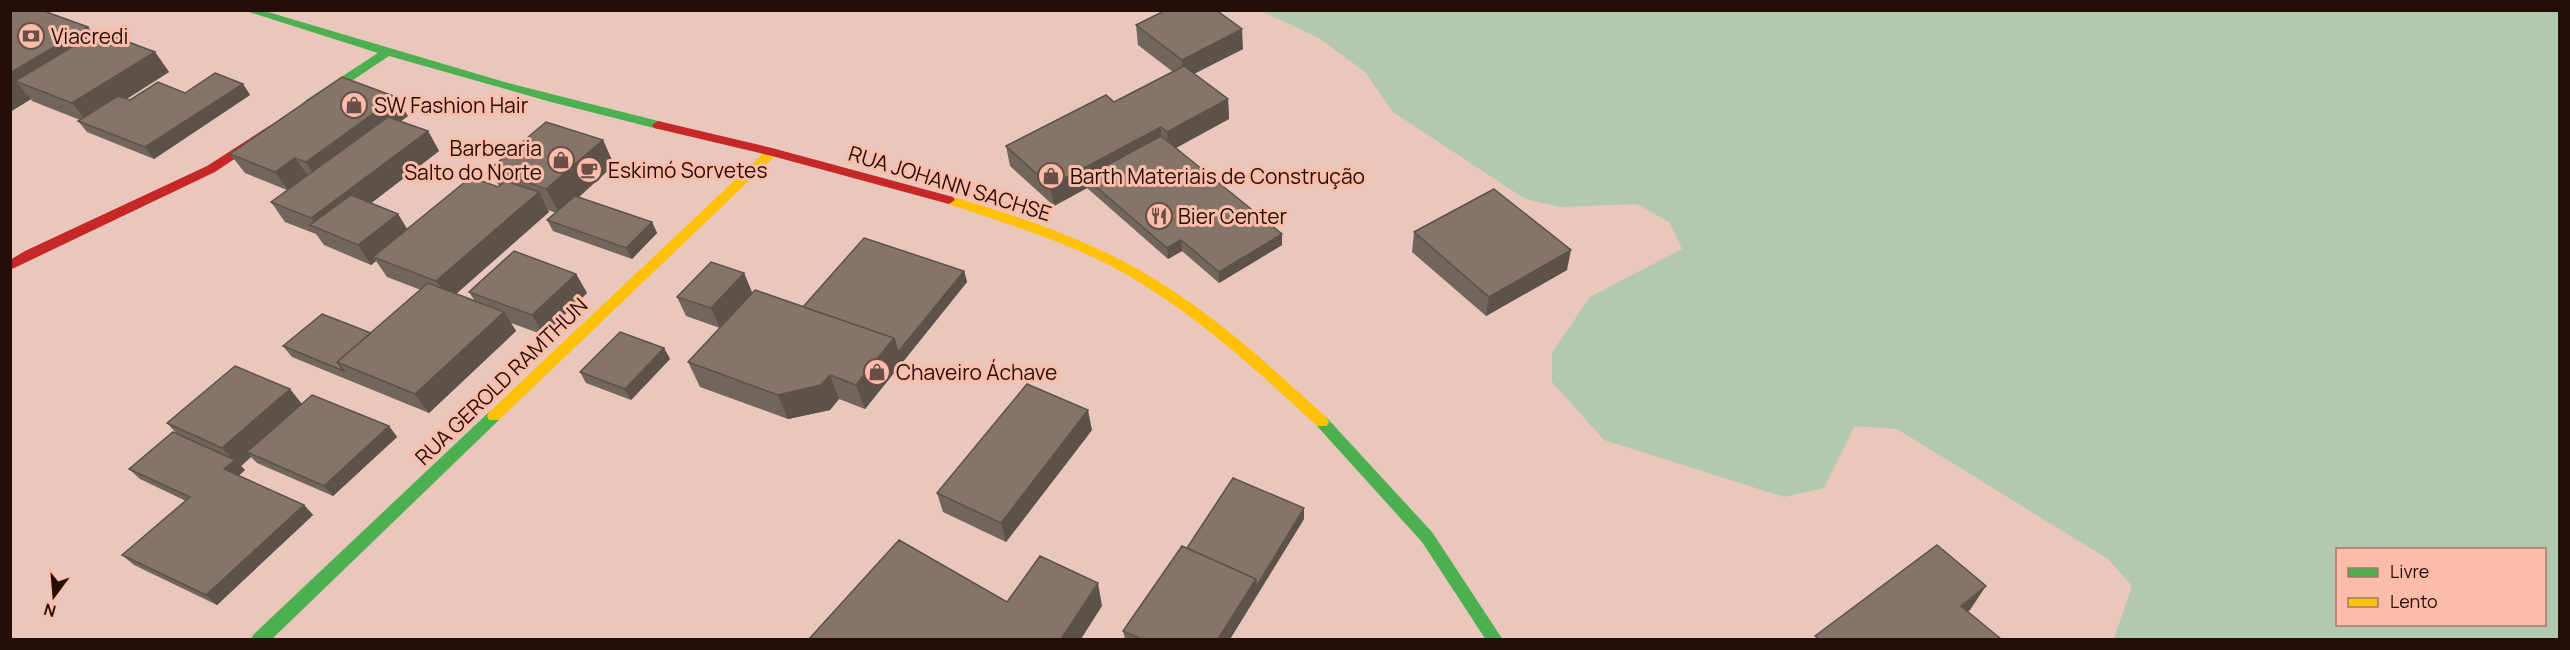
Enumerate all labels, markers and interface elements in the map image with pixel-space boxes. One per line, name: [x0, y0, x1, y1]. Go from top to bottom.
bank icon: Viacredi: [16, 21, 46, 51]
place label: Viacredi: [51, 22, 128, 50]
shop icon: SW Fashion Hair: [339, 90, 369, 120]
place label: SW Fashion Hair: [374, 91, 529, 119]
place label: Barbearia Salto do Norte: [404, 134, 542, 186]
street label: RUA JOHANN SACHSE: [845, 139, 1055, 227]
shop icon: Barbearia Salto do Norte: [546, 145, 576, 175]
cafe icon: Eskimó Sorvetes: [574, 155, 604, 185]
place label: Eskimó Sorvetes: [608, 156, 767, 184]
shop icon: Barth Materiais de Construção: [1036, 161, 1066, 191]
place label: Barth Materiais de Construção: [1070, 162, 1365, 190]
restaurant icon: Bier Center: [1144, 201, 1174, 231]
place label: Bier Center: [1178, 202, 1288, 230]
street label: RUA GEROLD RAMTHUN: [409, 291, 593, 471]
shop icon: Chaveiro Áchave: [862, 357, 892, 387]
place label: Chaveiro Áchave: [896, 358, 1057, 386]
legend: [2336, 548, 2546, 626]
text: Livre: [2390, 559, 2429, 583]
north arrow: [24, 566, 84, 626]
text: Lento: [2390, 589, 2438, 613]
text: N: [41, 598, 58, 623]

